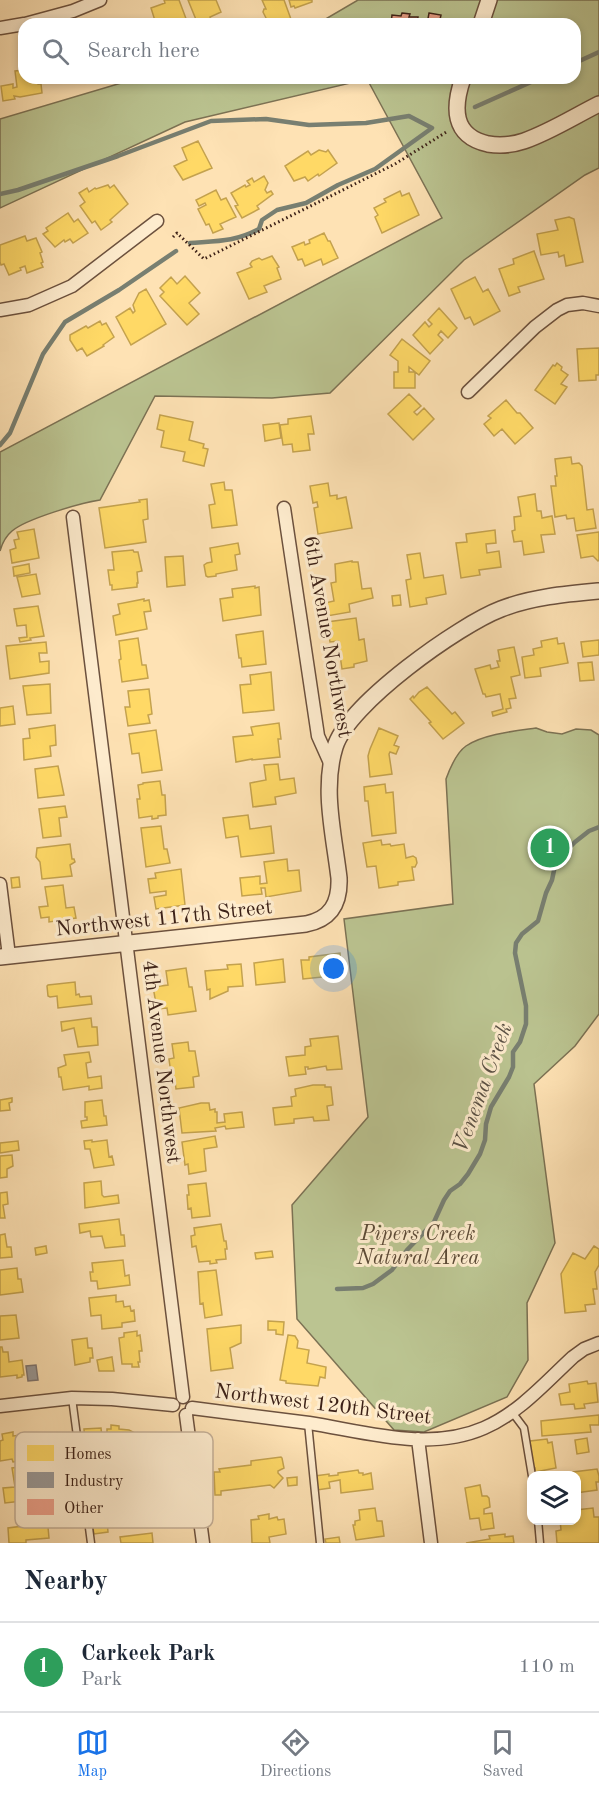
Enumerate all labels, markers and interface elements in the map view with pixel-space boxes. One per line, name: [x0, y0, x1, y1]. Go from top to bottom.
search box: [18, 18, 581, 84]
icon: search: [39, 35, 72, 68]
text: Search here: [87, 40, 200, 62]
street label: 6th Avenue Northwest: [299, 534, 355, 740]
pin: 1: [530, 826, 570, 870]
street label: Northwest 117th Street: [54, 897, 274, 941]
your location: [319, 954, 348, 983]
street label: 4th Avenue Northwest: [138, 959, 184, 1165]
water label: Venema Creek: [449, 1020, 517, 1156]
park label: Pipers Creek Natural Area: [355, 1224, 480, 1269]
street label: Northwest 120th Street: [213, 1381, 433, 1429]
legend: [15, 1432, 213, 1528]
text: Homes: [64, 1447, 112, 1463]
map controls: [527, 1471, 581, 1525]
button: layers: [527, 1471, 581, 1525]
text: Industry: [64, 1474, 124, 1490]
text: Other: [64, 1501, 104, 1517]
text: Nearby: [24, 1569, 108, 1595]
text: Carkeek Park: [81, 1643, 215, 1665]
text: 1: [38, 1657, 49, 1677]
text: 110 m: [519, 1657, 575, 1677]
text: Park: [81, 1670, 122, 1690]
tab: Map: [76, 1726, 109, 1782]
tab: Directions: [260, 1726, 331, 1782]
tab: Saved: [483, 1726, 523, 1782]

